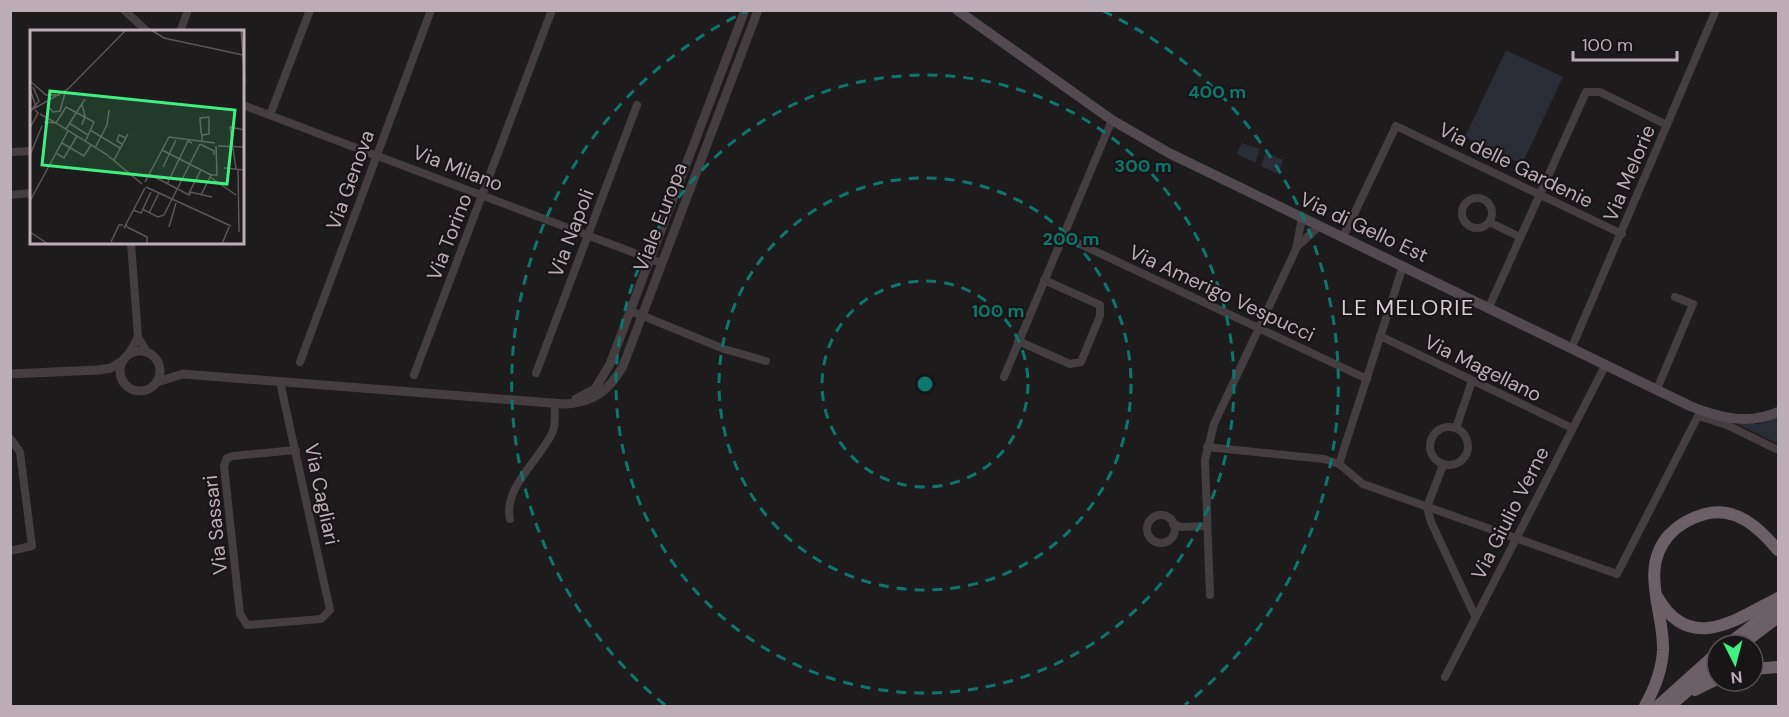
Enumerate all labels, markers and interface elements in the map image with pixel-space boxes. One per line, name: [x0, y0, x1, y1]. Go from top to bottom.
scale bar: [1573, 24, 1676, 62]
inset map: [30, 30, 244, 244]
text: 100 m: [1582, 33, 1633, 57]
text: 400 m: [1188, 80, 1246, 104]
street label: Via delle Gardenie: [1435, 116, 1597, 214]
street label: Via Melorie: [1597, 121, 1661, 225]
street label: Via Genova: [320, 126, 380, 234]
street label: Via Milano: [409, 139, 507, 197]
text: 300 m: [1114, 154, 1172, 178]
street label: Viale Europa: [627, 159, 693, 275]
street label: Via Napoli: [542, 185, 600, 281]
street label: Via di Gello Est: [1296, 186, 1432, 268]
street label: Via Torino: [421, 190, 477, 284]
text: 200 m: [1043, 227, 1099, 251]
street label: Via Amerigo Vespucci: [1125, 239, 1319, 347]
district label: LE MELORIE: [1341, 293, 1475, 322]
text: 100 m: [971, 299, 1025, 323]
street label: Via Magellano: [1420, 328, 1546, 408]
centre of rings: [915, 374, 935, 394]
street label: Via Cagliari: [299, 441, 345, 547]
street label: Via Giulio Verne: [1465, 442, 1555, 584]
street label: Via Sassari: [197, 474, 233, 576]
north arrow: [1705, 633, 1765, 693]
text: N: [1730, 666, 1743, 688]

